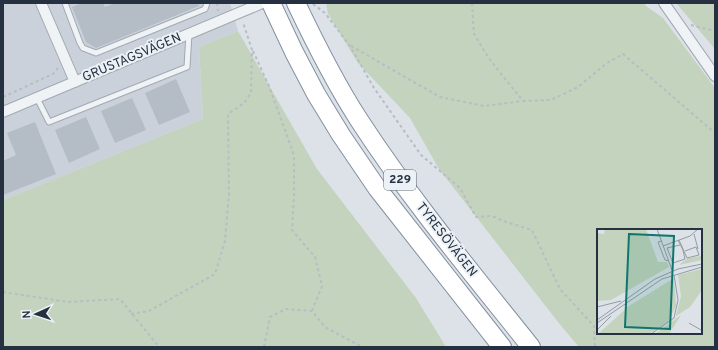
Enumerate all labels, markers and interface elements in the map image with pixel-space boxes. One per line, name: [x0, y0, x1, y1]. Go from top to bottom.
street label: GRUSTAGSVÄGEN: [79, 28, 184, 86]
road number: 229: [384, 170, 416, 190]
street label: TYRESÖVÄGEN: [412, 198, 482, 280]
inset map: [597, 229, 702, 334]
north arrow: [16, 294, 56, 334]
text: N: [20, 310, 34, 319]

